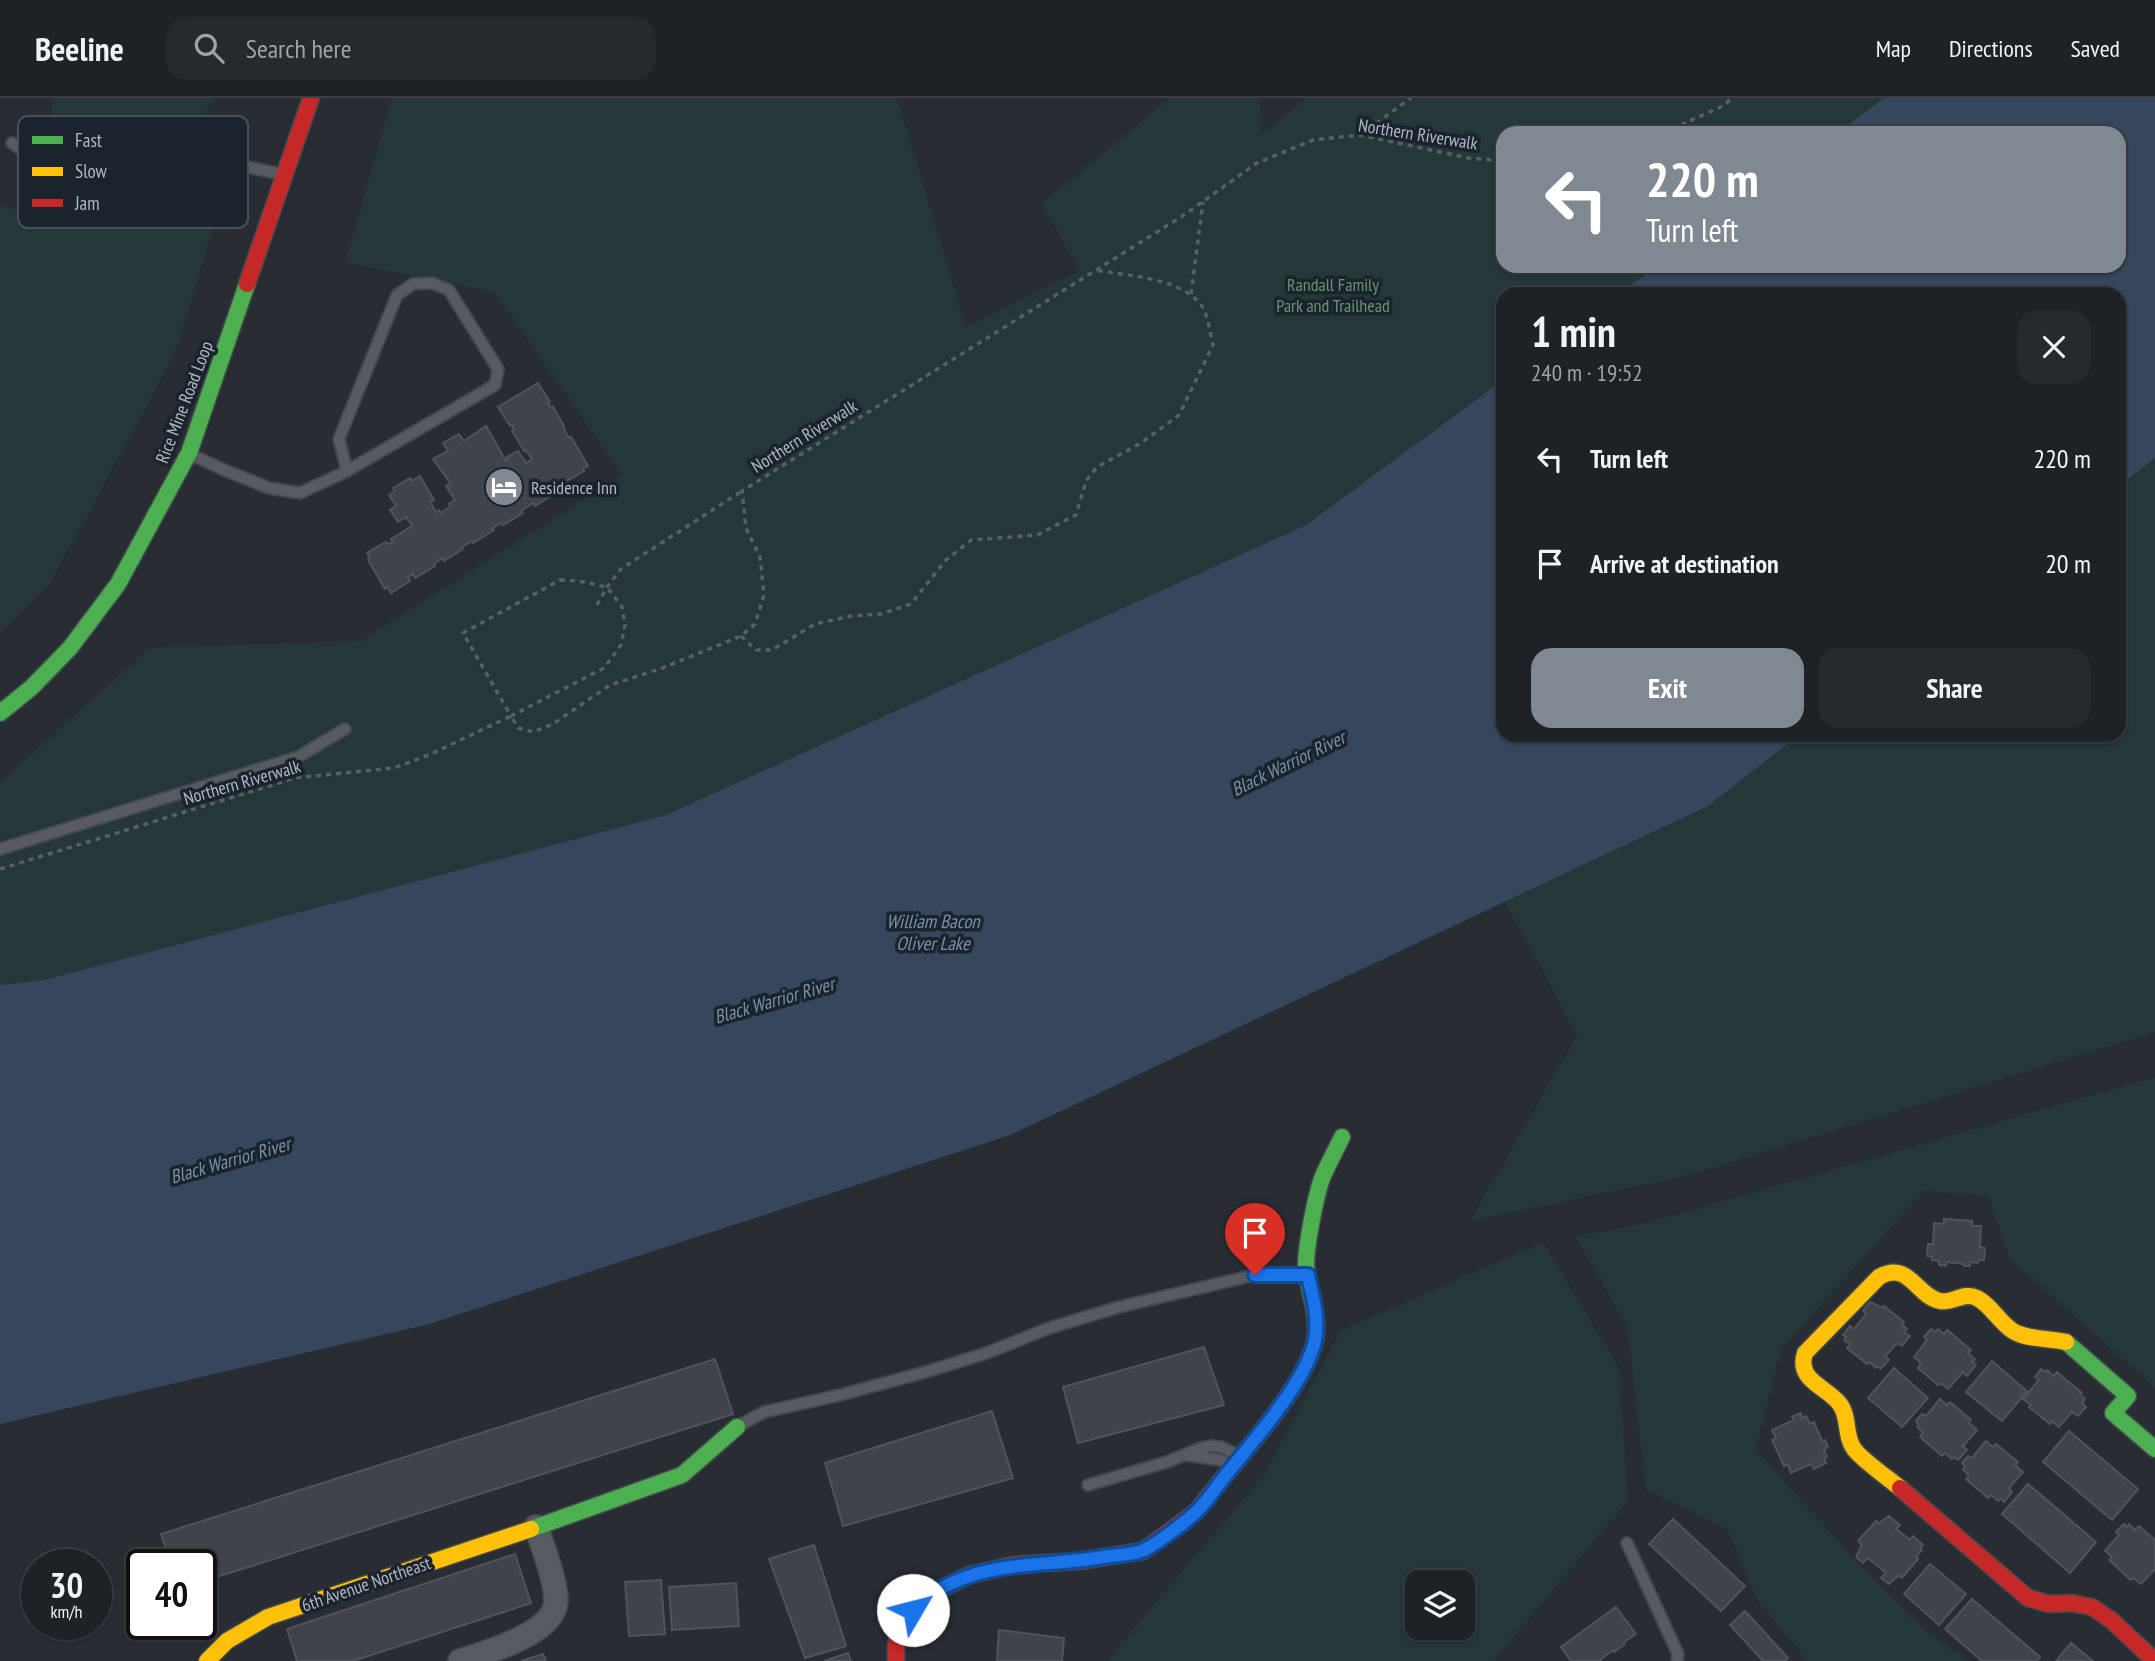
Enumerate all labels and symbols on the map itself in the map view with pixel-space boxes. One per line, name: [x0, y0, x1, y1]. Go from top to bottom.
street label: Northern Riverwalk: [1357, 113, 1479, 155]
legend: [18, 116, 248, 228]
text: Fast: [75, 128, 103, 152]
text: Slow: [75, 159, 108, 183]
text: Jam: [74, 191, 100, 215]
park label: Randall Family Park and Trailhead: [1276, 273, 1390, 317]
street label: Rice Mine Road Loop: [150, 338, 218, 466]
street label: Northern Riverwalk: [747, 394, 861, 478]
hotel icon: Residence Inn: [483, 466, 525, 508]
place label: Residence Inn: [531, 476, 617, 499]
water label: Black Warrior River: [1227, 724, 1351, 801]
street label: Northern Riverwalk: [181, 754, 303, 810]
water label: William Bacon Oliver Lake: [886, 909, 981, 955]
water label: Black Warrior River: [711, 971, 839, 1029]
water label: Black Warrior River: [167, 1131, 295, 1189]
pin: [1225, 1203, 1285, 1275]
speed limit sign: 40: [126, 1549, 217, 1640]
street label: 6th Avenue Northeast: [298, 1551, 434, 1617]
position arrow: [876, 1573, 950, 1647]

